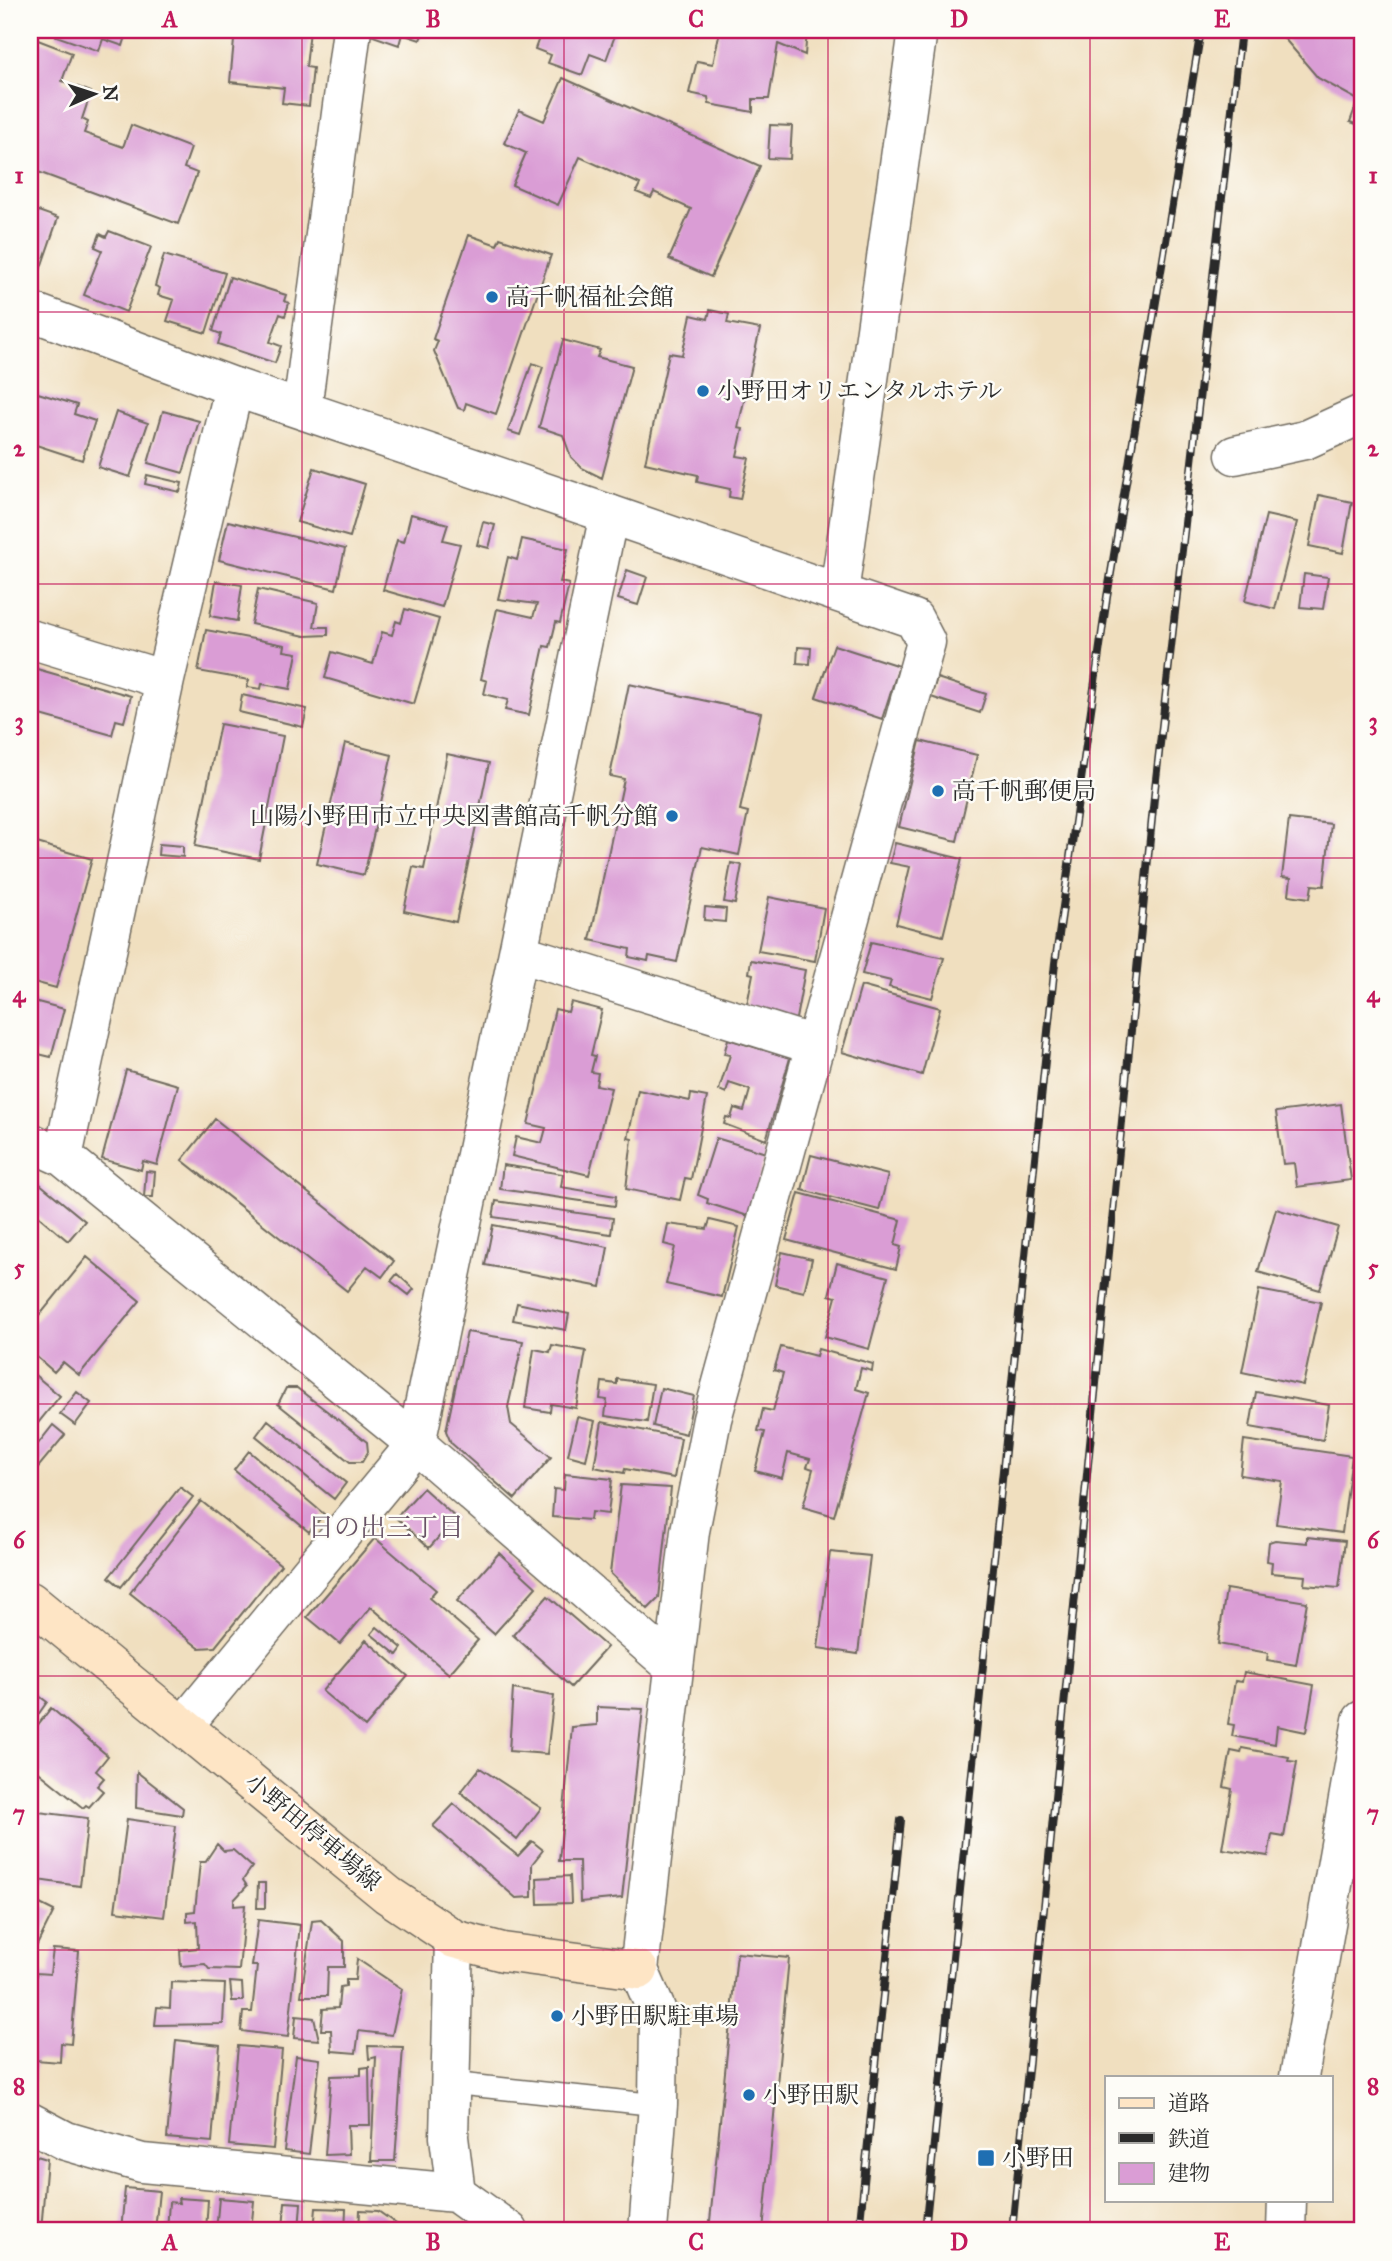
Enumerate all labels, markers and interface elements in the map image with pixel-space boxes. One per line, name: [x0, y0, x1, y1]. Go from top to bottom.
text: A: [160, 5, 178, 33]
text: B: [425, 5, 441, 33]
text: C: [688, 5, 704, 33]
text: D: [950, 5, 968, 33]
text: E: [1214, 5, 1231, 33]
north arrow: [60, 60, 130, 130]
text: N: [99, 84, 122, 102]
text: 1: [14, 161, 24, 189]
text: 1: [1368, 161, 1378, 189]
place label: 高千帆福祉会館: [506, 282, 674, 312]
marker: 高千帆福祉会館: [484, 289, 500, 305]
place label: 小野田オリエンタルホテル: [717, 376, 1002, 406]
marker: 小野田オリエンタルホテル: [695, 383, 711, 399]
text: 2: [13, 434, 25, 462]
text: 2: [1367, 434, 1379, 462]
text: 3: [14, 707, 24, 736]
text: 3: [1368, 707, 1378, 736]
place label: 高千帆郵便局: [952, 776, 1096, 806]
marker: 高千帆郵便局: [930, 783, 946, 799]
place label: 山陽小野田市立中央図書館高千帆分館: [250, 801, 658, 831]
marker: 山陽小野田市立中央図書館高千帆分館: [664, 808, 680, 824]
text: 4: [13, 980, 27, 1008]
text: 4: [1367, 980, 1381, 1008]
text: 5: [14, 1253, 25, 1281]
text: 5: [1368, 1253, 1379, 1281]
district label: 日の出三丁目: [308, 1511, 464, 1543]
text: 6: [13, 1526, 26, 1554]
text: 6: [1367, 1526, 1380, 1554]
street label: 小野田停車場線: [239, 1767, 387, 1897]
text: 7: [13, 1799, 25, 1827]
text: 7: [1367, 1799, 1379, 1827]
place label: 小野田駅駐車場: [571, 2001, 739, 2031]
marker: 小野田駅駐車場: [549, 2008, 565, 2024]
text: 8: [13, 2072, 25, 2100]
text: 8: [1367, 2072, 1379, 2100]
legend: [1105, 2076, 1332, 2202]
place label: 小野田駅: [763, 2080, 859, 2110]
marker: 小野田駅: [741, 2087, 757, 2103]
text: 道路: [1168, 2090, 1210, 2116]
text: 鉄道: [1168, 2126, 1210, 2152]
place label: 小野田: [1002, 2143, 1074, 2173]
marker: 小野田: [976, 2148, 996, 2168]
text: 建物: [1168, 2160, 1210, 2186]
text: A: [160, 2228, 178, 2256]
text: B: [425, 2228, 441, 2256]
text: C: [688, 2228, 704, 2256]
text: D: [950, 2228, 968, 2256]
text: E: [1214, 2228, 1231, 2256]

